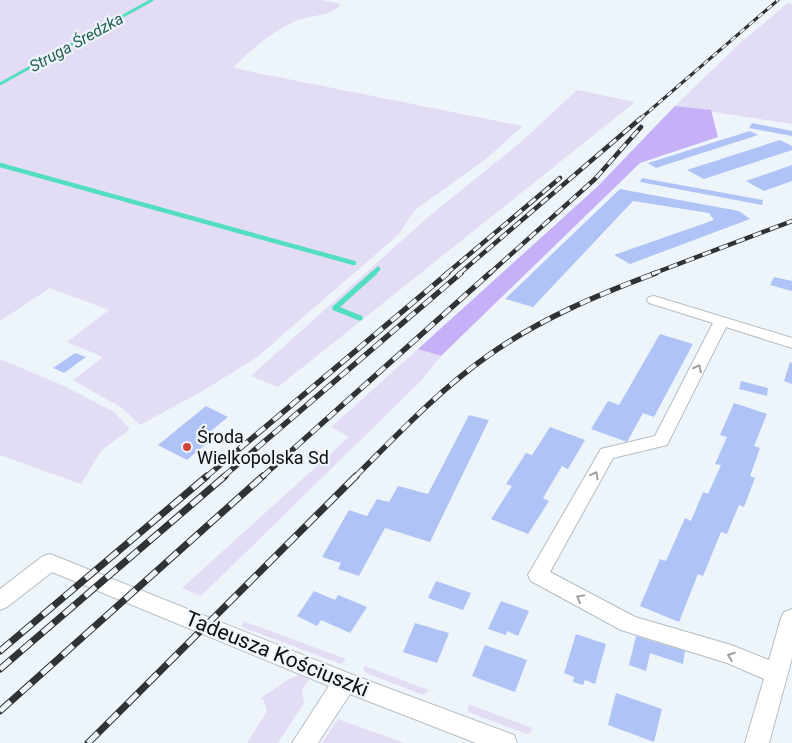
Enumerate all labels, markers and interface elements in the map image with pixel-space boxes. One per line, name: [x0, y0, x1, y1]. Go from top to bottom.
water label: Struga Średzka: [26, 9, 127, 76]
one-way arrow: [692, 364, 702, 373]
place label: Środa Wielkopolska Sd: [197, 426, 329, 468]
marker: Środa Wielkopolska Sd: [181, 441, 193, 453]
one-way arrow: [588, 471, 598, 480]
one-way arrow: [577, 594, 586, 604]
street label: Tadeusza Kościuszki: [182, 606, 372, 702]
one-way arrow: [728, 652, 736, 662]

